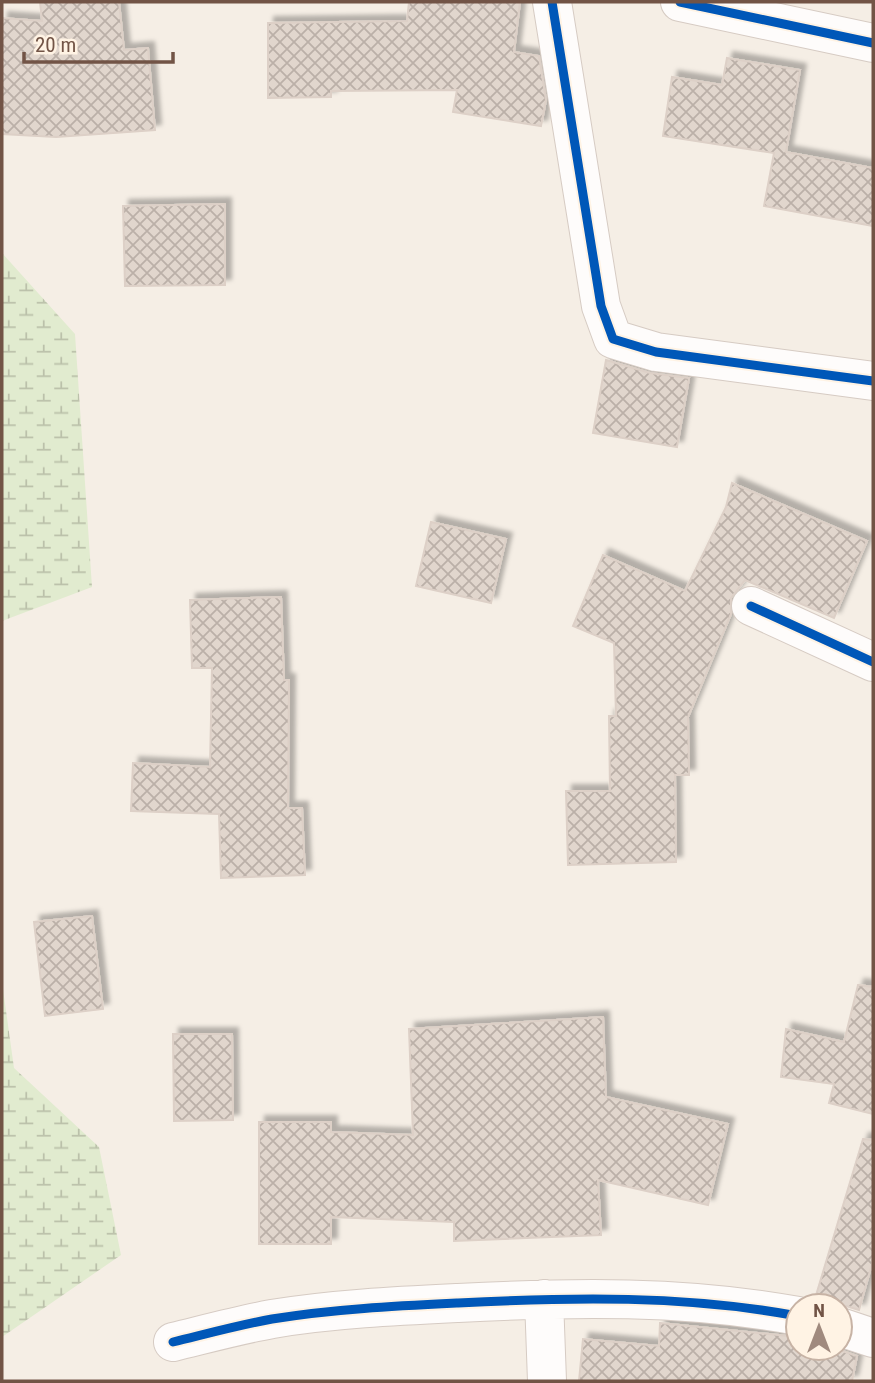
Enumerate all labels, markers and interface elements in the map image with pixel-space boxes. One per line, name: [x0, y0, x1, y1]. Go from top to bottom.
scale bar: [24, 21, 173, 65]
text: 20 m: [35, 33, 76, 57]
north arrow: [784, 1292, 854, 1362]
text: N: [813, 1299, 825, 1322]

